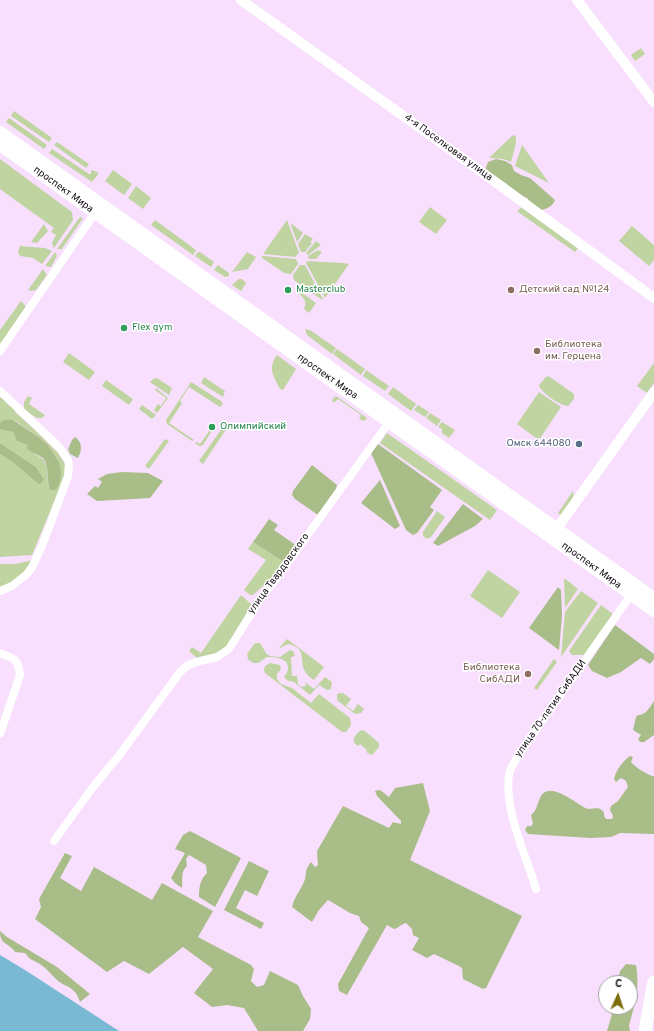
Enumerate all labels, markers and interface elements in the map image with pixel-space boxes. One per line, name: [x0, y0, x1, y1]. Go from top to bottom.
street label: 4-я Поселковая улица: [402, 112, 494, 184]
street label: проспект Мира: [31, 164, 95, 216]
place label: Masterclub: [296, 284, 345, 296]
place label: Детский сад №124: [519, 284, 610, 296]
marker: Masterclub: [283, 285, 293, 295]
marker: Детский сад №124: [506, 285, 516, 295]
place label: Flex gym: [132, 322, 172, 334]
marker: Flex gym: [119, 323, 129, 333]
place label: Библиотека им. Герцена: [545, 339, 602, 362]
marker: Библиотека им. Герцена: [532, 346, 542, 356]
street label: проспект Мира: [294, 352, 360, 402]
place label: Олимпийский: [220, 421, 286, 433]
marker: Олимпийский: [207, 422, 217, 432]
place label: Омск 644080: [507, 438, 571, 450]
marker: Омск 644080: [574, 439, 584, 449]
street label: улица Твардовского: [246, 531, 312, 617]
street label: проспект Мира: [559, 540, 623, 592]
street label: улица 70-летия СибАДИ: [513, 658, 589, 760]
place label: Библиотека СибАДИ: [463, 662, 520, 686]
marker: Библиотека СибАДИ: [523, 669, 533, 679]
north arrow: [598, 975, 638, 1015]
text: С: [615, 977, 622, 991]

